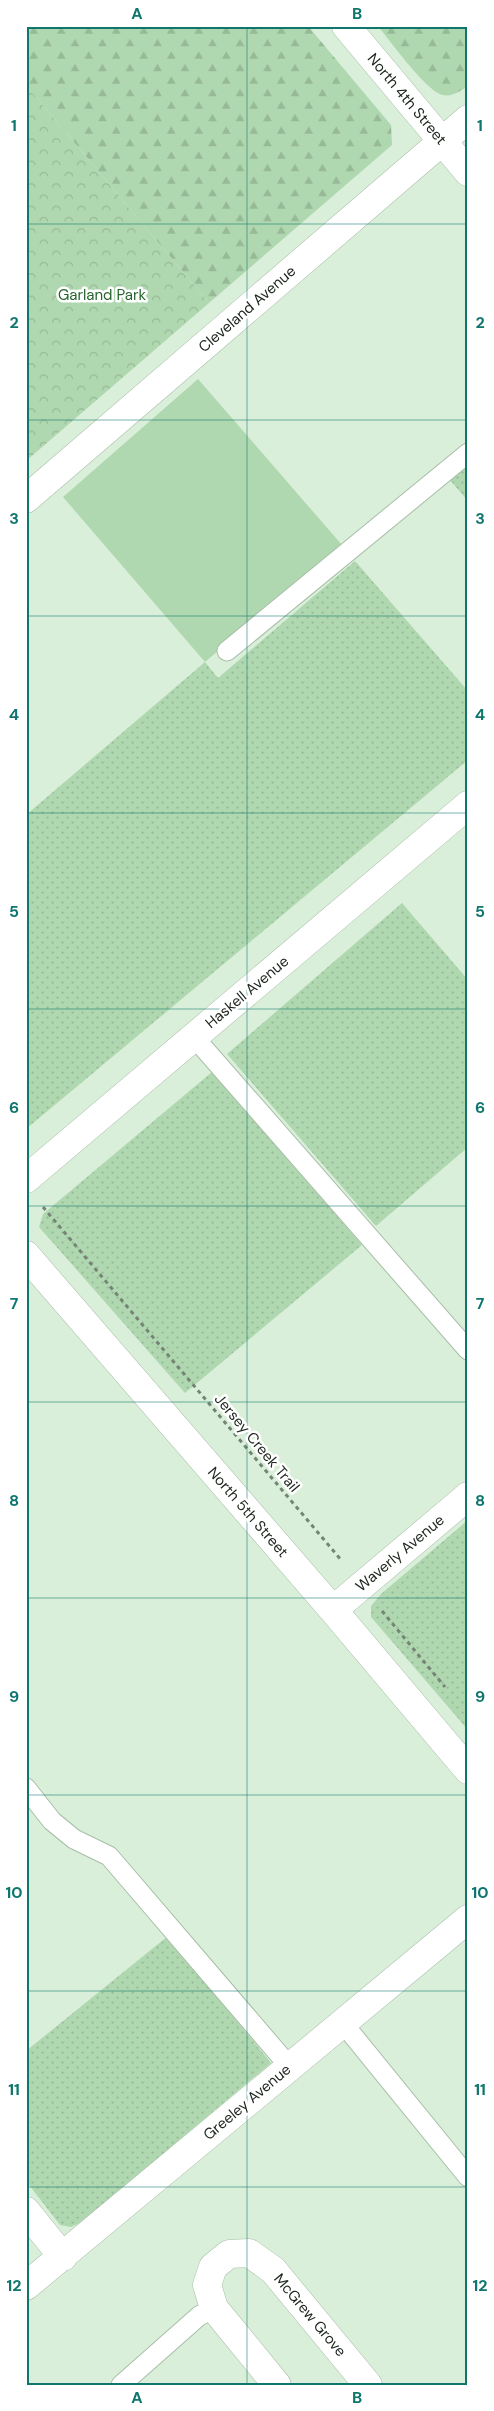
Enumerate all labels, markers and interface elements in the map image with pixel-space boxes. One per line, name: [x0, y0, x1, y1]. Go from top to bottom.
text: A: [131, 3, 143, 24]
text: B: [352, 3, 362, 24]
street label: North 4th Street: [363, 49, 451, 149]
text: 1: [11, 115, 17, 136]
text: 1: [477, 115, 483, 136]
street label: Cleveland Avenue: [194, 261, 300, 357]
park label: Garland Park: [58, 285, 147, 305]
text: 2: [9, 312, 19, 333]
text: 2: [475, 312, 485, 333]
text: 3: [9, 508, 19, 529]
text: 3: [475, 508, 485, 529]
text: 4: [9, 704, 19, 725]
text: 4: [475, 704, 485, 725]
text: 5: [9, 901, 19, 922]
text: 5: [475, 901, 485, 922]
street label: Haskell Avenue: [201, 951, 293, 1033]
text: 6: [9, 1097, 19, 1118]
text: 6: [475, 1097, 485, 1118]
text: 7: [10, 1293, 19, 1314]
text: 7: [476, 1293, 485, 1314]
street label: Jersey Creek Trail: [210, 1390, 304, 1496]
street label: North 5th Street: [203, 1463, 293, 1561]
text: 8: [9, 1490, 19, 1511]
text: 8: [475, 1490, 485, 1511]
street label: Waverly Avenue: [351, 1510, 449, 1596]
text: 9: [9, 1686, 19, 1707]
text: 9: [475, 1686, 485, 1707]
text: 10: [5, 1882, 23, 1903]
text: 10: [471, 1882, 489, 1903]
street label: Greeley Avenue: [199, 2059, 295, 2145]
text: 11: [8, 2079, 20, 2100]
text: 11: [474, 2079, 486, 2100]
street label: McGrew Grove: [269, 2269, 351, 2361]
text: 12: [6, 2275, 22, 2296]
text: 12: [472, 2275, 488, 2296]
text: A: [131, 2387, 143, 2408]
text: B: [352, 2387, 362, 2408]

